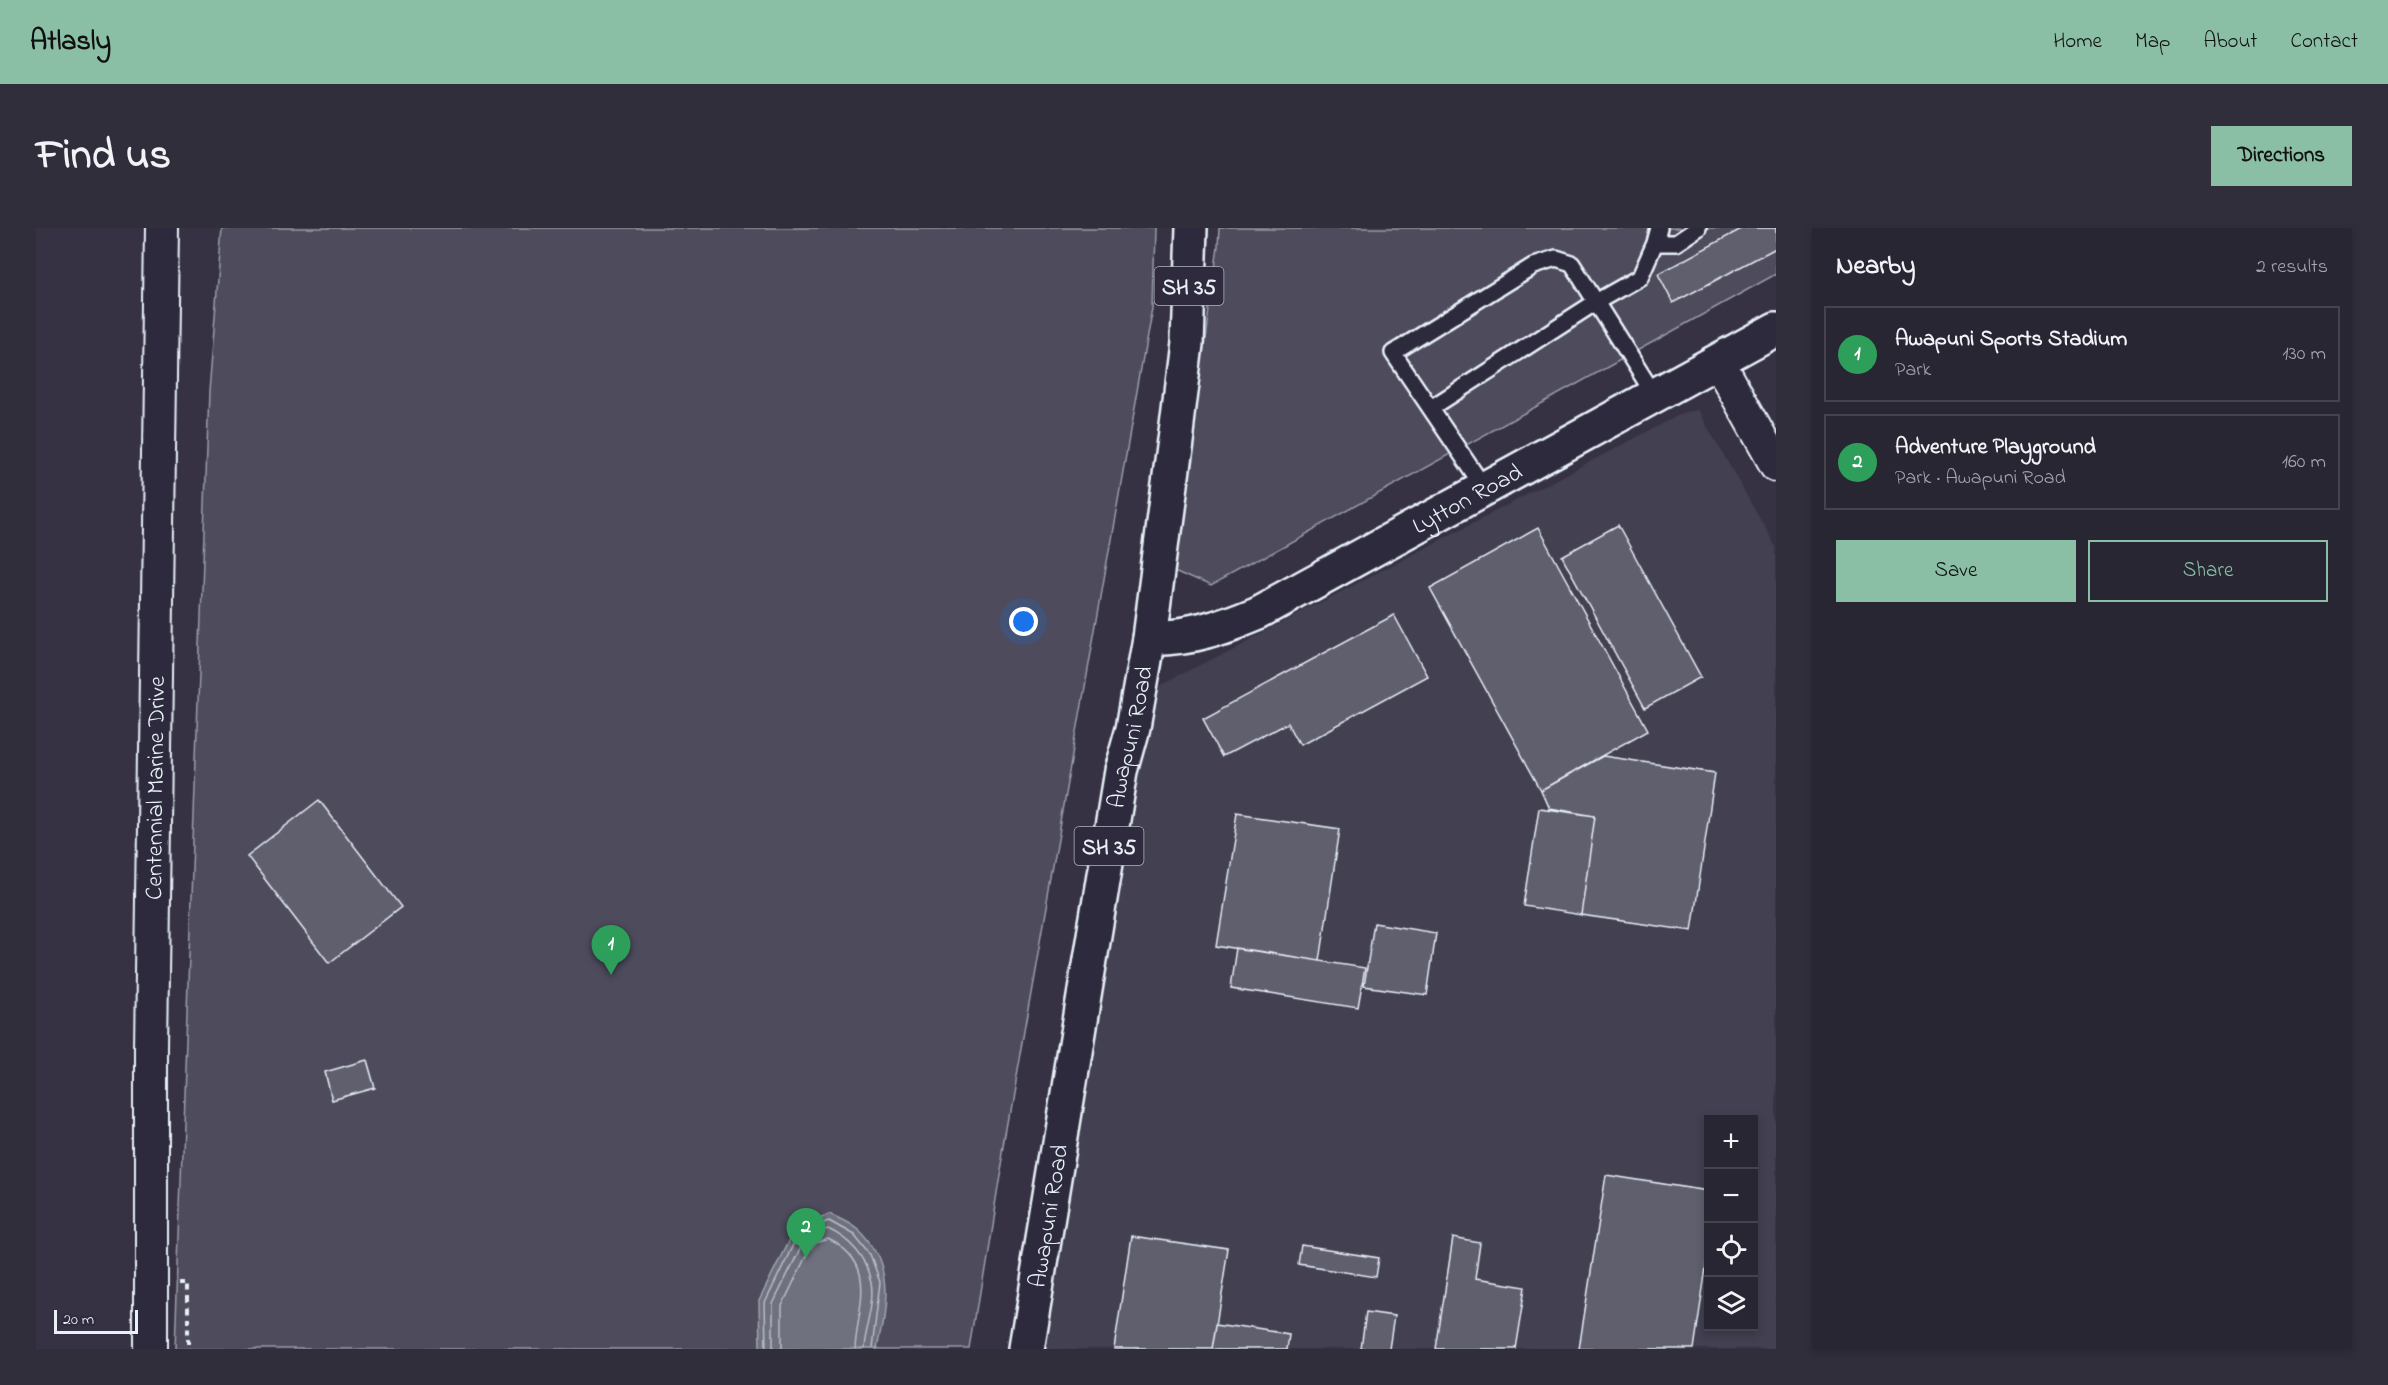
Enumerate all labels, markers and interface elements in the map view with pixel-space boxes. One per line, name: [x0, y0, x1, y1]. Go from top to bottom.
text: Atlasly: [30, 22, 111, 63]
text: Home: [2053, 27, 2102, 57]
text: Map: [2135, 27, 2170, 57]
text: About: [2203, 27, 2257, 57]
text: Contact: [2290, 27, 2358, 57]
text: Find us: [36, 126, 171, 187]
button: Directions: [2211, 126, 2352, 186]
text: Nearby: [1836, 248, 1915, 286]
text: 2 results: [2256, 253, 2328, 282]
road number: SH 35: [1154, 267, 1224, 305]
text: Awapuni Sports Stadium: [1895, 324, 2127, 356]
text: 1: [1854, 340, 1861, 369]
text: 130 m: [2282, 340, 2326, 369]
text: Park: [1895, 356, 1931, 385]
text: Adventure Playground: [1895, 432, 2096, 464]
text: 2: [1853, 448, 1862, 477]
text: 160 m: [2282, 448, 2326, 477]
street label: Lytton Road: [1407, 456, 1530, 545]
text: Park · Awapuni Road: [1895, 464, 2066, 493]
button: Save: [1836, 540, 2076, 602]
button: Share: [2088, 540, 2328, 602]
your location: [1009, 607, 1038, 636]
street label: Awapuni Road: [1100, 663, 1164, 811]
street label: Centennial Marine Drive: [138, 676, 176, 900]
road number: SH 35: [1074, 827, 1144, 865]
pin: 1: [592, 926, 630, 975]
map controls: [1704, 1115, 1758, 1331]
button: +: [1704, 1115, 1758, 1169]
street label: Awapuni Road: [1021, 1141, 1079, 1290]
button: −: [1704, 1169, 1758, 1223]
pin: 2: [786, 1208, 826, 1258]
button: locate: [1704, 1223, 1758, 1277]
button: layers: [1704, 1277, 1758, 1331]
scale bar: [54, 1307, 138, 1334]
text: 20 m: [63, 1308, 94, 1332]

